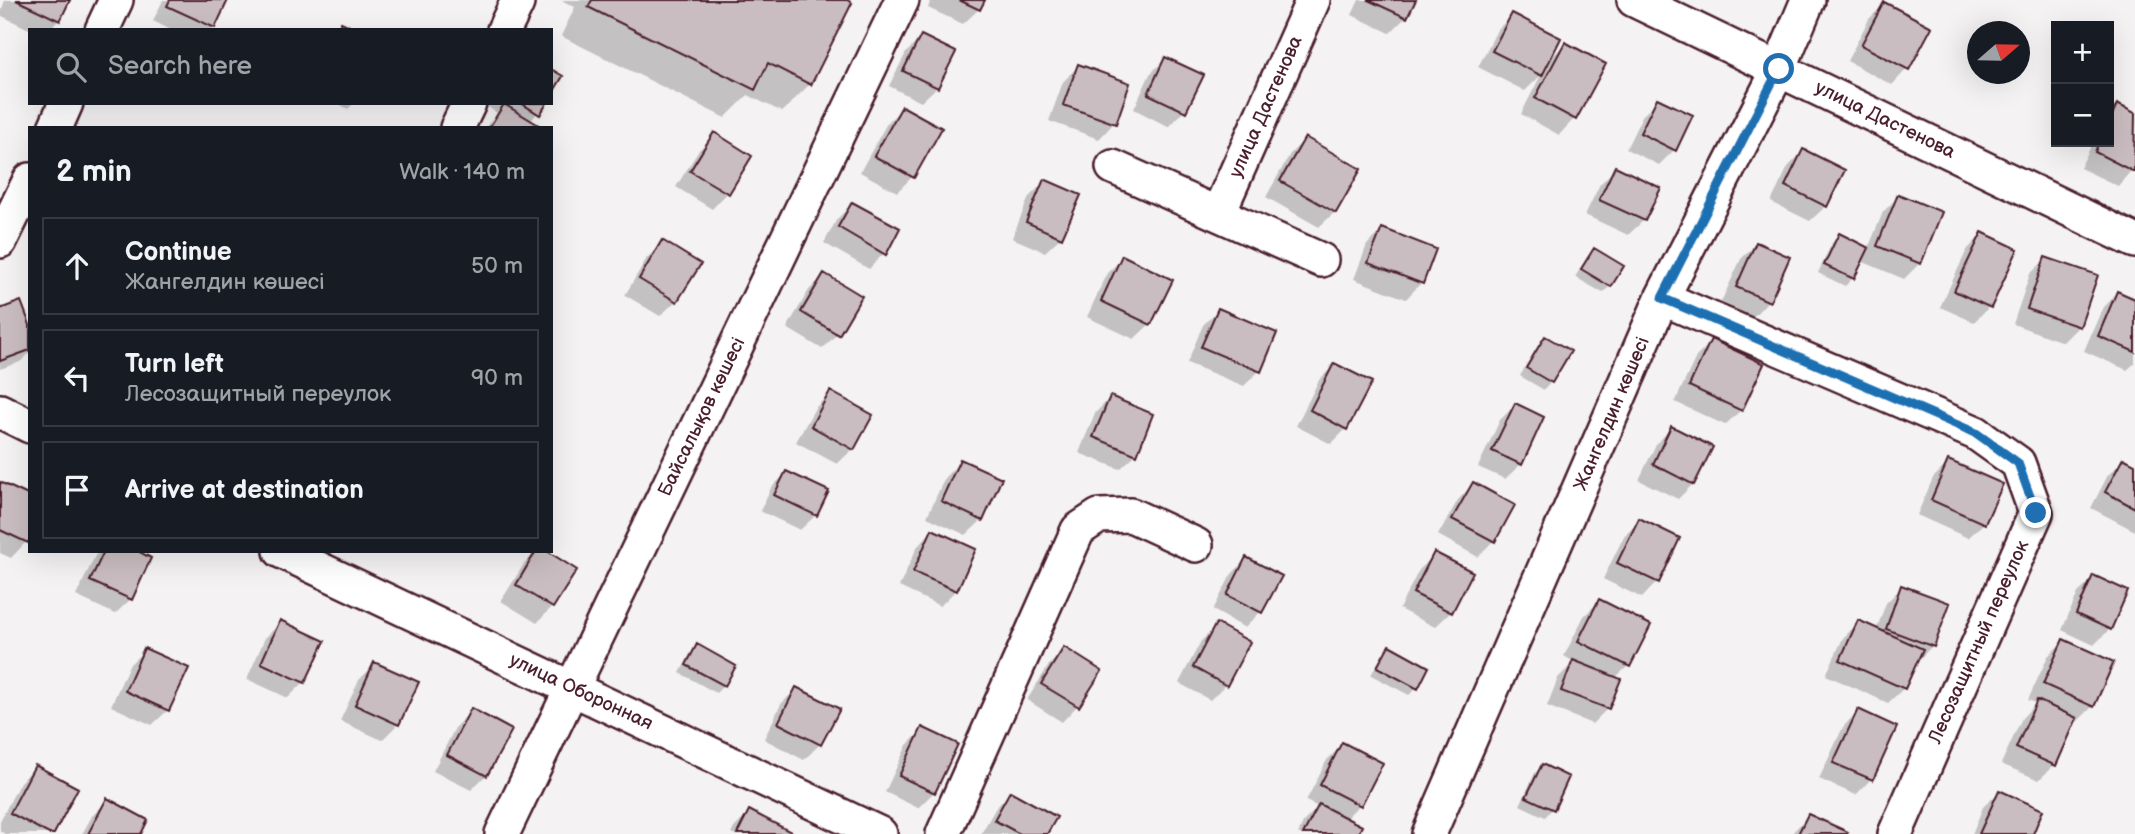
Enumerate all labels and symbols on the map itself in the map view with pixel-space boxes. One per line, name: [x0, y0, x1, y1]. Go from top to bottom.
north arrow: [1967, 21, 2030, 84]
street label: улица Дастенова: [1224, 32, 1308, 182]
route start: [1763, 53, 1794, 84]
street label: улица Дастенова: [1811, 76, 1959, 164]
street label: Байсалықов көшесі: [654, 334, 750, 500]
street label: Жангелдин көшесі: [1569, 334, 1655, 494]
route end: [2020, 497, 2051, 528]
street label: Лесозащитный переулок: [1923, 537, 2034, 748]
street label: улица Оборонная: [506, 649, 656, 735]

